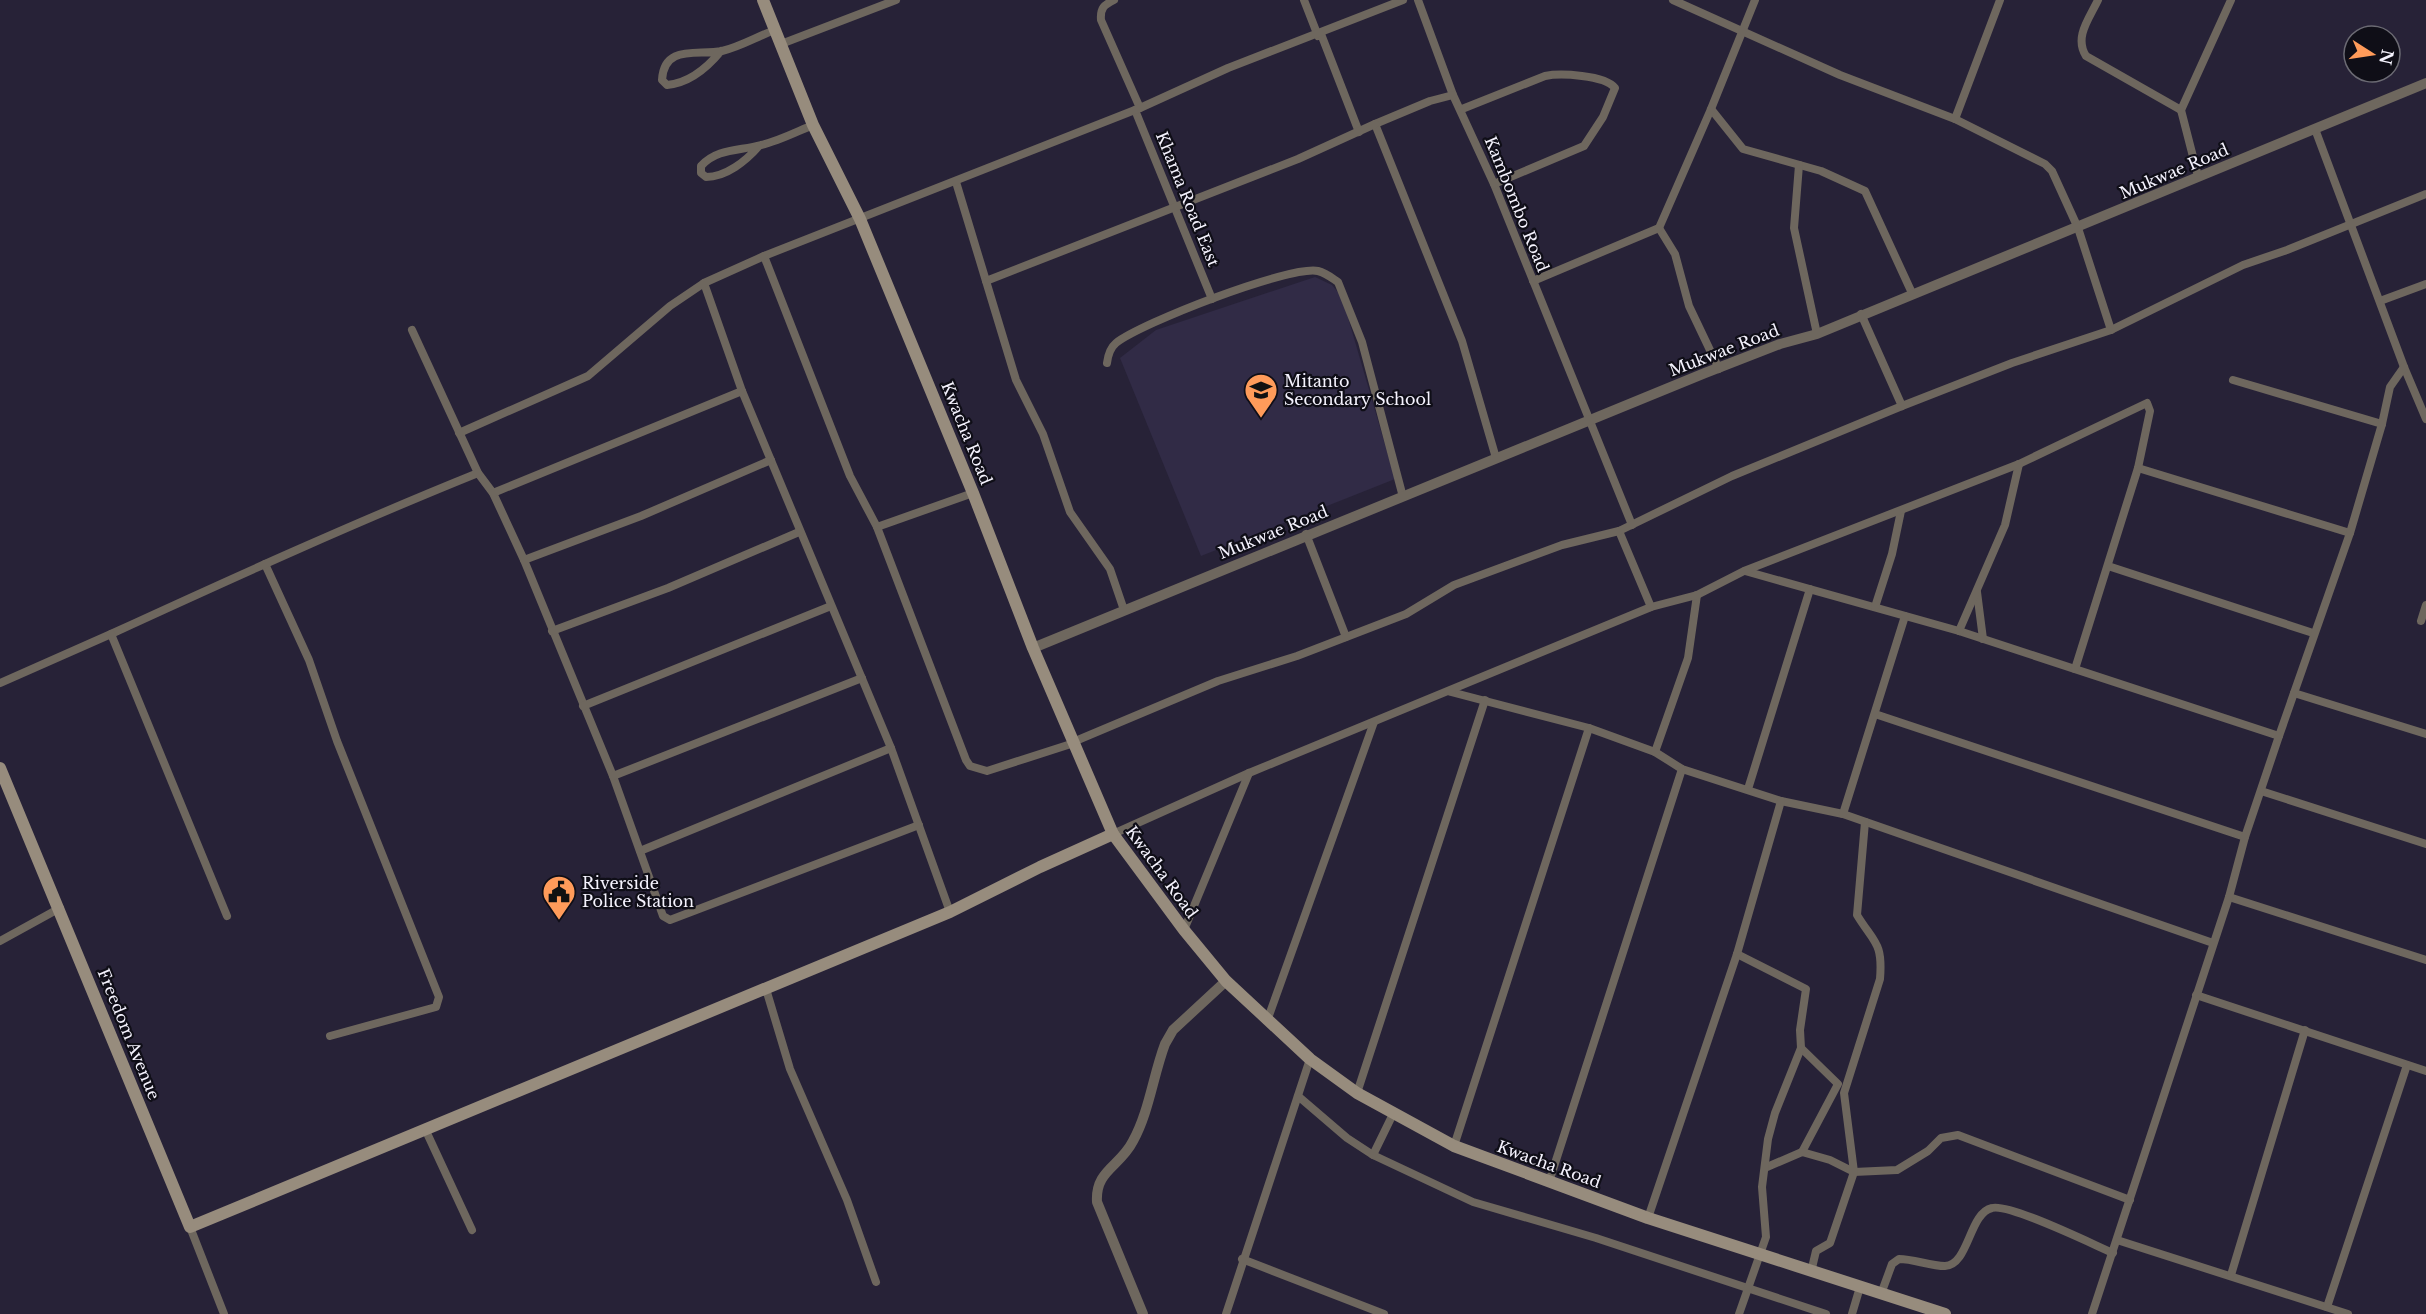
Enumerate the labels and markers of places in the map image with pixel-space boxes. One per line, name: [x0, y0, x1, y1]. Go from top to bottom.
place label: Mitanto Secondary School: [1284, 371, 1431, 409]
school or university icon: Mitanto Secondary School: [1243, 372, 1279, 419]
place label: Riverside Police Station: [582, 873, 694, 911]
public building icon: Riverside Police Station: [541, 874, 577, 921]

